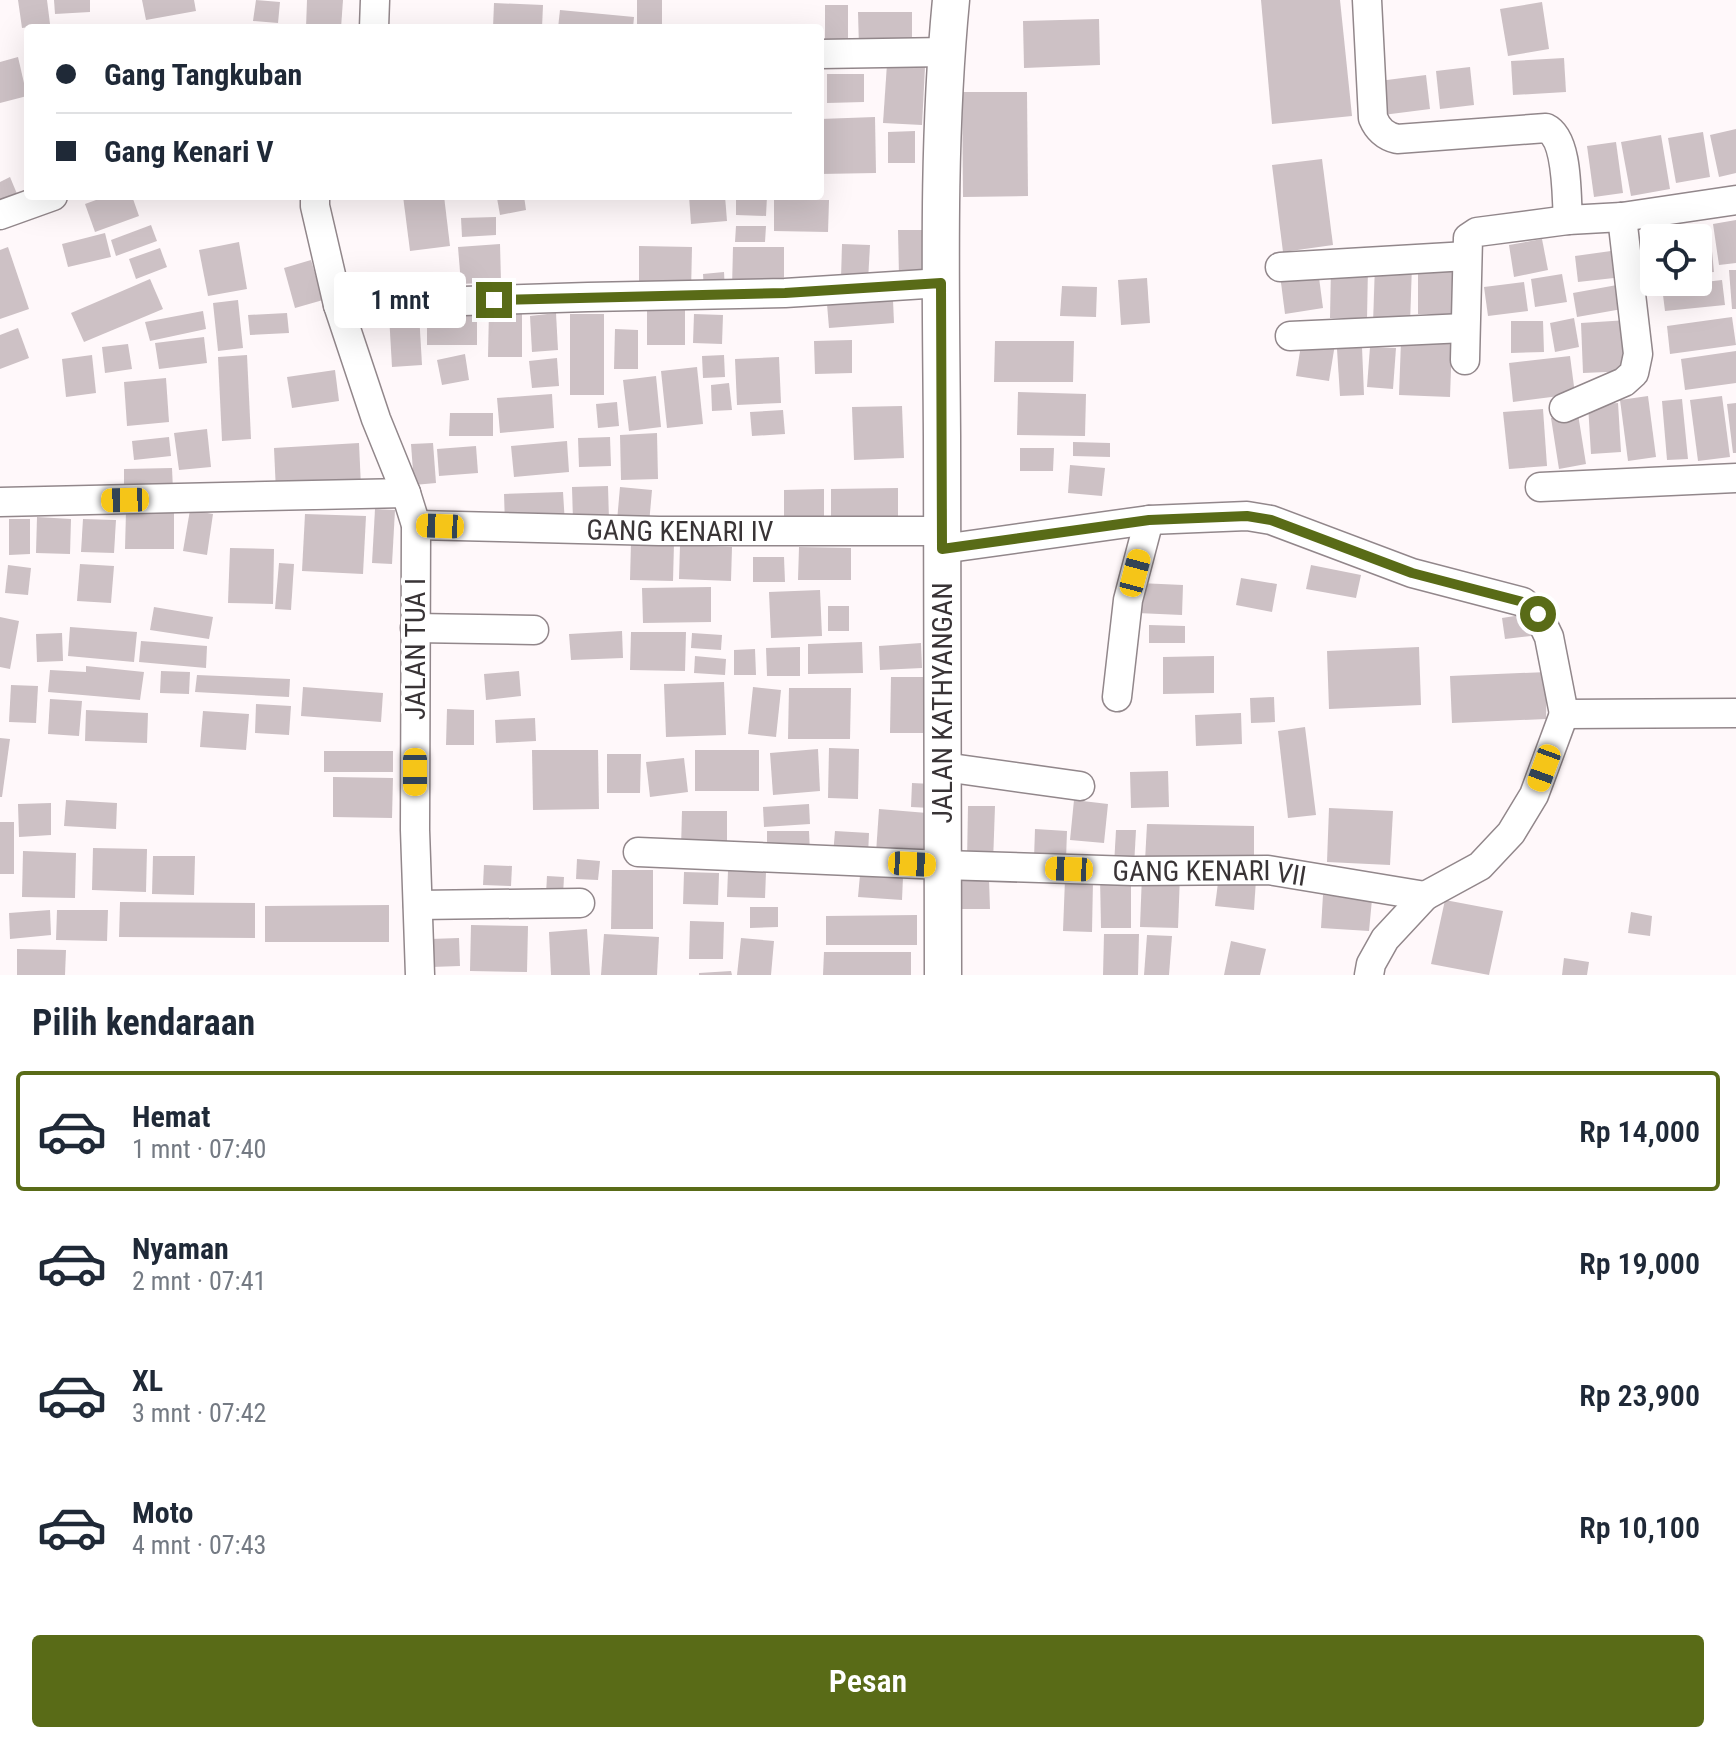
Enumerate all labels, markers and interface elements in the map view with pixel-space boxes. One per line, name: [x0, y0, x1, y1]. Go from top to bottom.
text: Gang Tangkuban: [104, 57, 302, 92]
text: Gang Kenari V: [104, 134, 274, 169]
map controls: [1640, 224, 1712, 296]
button: locate: [1640, 224, 1712, 296]
callout: 1 mnt: [334, 272, 466, 328]
route end: [476, 282, 512, 318]
text: 1 mnt: [370, 285, 430, 315]
car: [101, 488, 149, 512]
car: [416, 513, 464, 539]
street label: GANG KENARI IV: [586, 513, 774, 548]
car: [1117, 547, 1153, 599]
street label: JALAN TUA I: [399, 578, 432, 720]
street label: JALAN KATHYANGAN: [926, 582, 959, 824]
route start: [1520, 596, 1556, 632]
car: [1525, 741, 1563, 795]
car: [403, 748, 427, 796]
car: [887, 851, 937, 877]
street label: GANG KENARI VII: [1112, 854, 1309, 893]
car: [1045, 856, 1093, 882]
text: Pilih kendaraan: [32, 1002, 255, 1044]
icon: car: [36, 1095, 108, 1167]
text: Hemat: [132, 1099, 210, 1134]
text: Rp 14,000: [1579, 1114, 1700, 1149]
text: 1 mnt · 07:40: [132, 1134, 266, 1164]
icon: car: [36, 1227, 108, 1299]
text: Nyaman: [132, 1231, 229, 1266]
text: Rp 19,000: [1579, 1246, 1700, 1281]
text: 2 mnt · 07:41: [132, 1266, 266, 1296]
icon: car: [36, 1359, 108, 1431]
text: XL: [132, 1363, 163, 1398]
text: Rp 23,900: [1579, 1378, 1700, 1413]
text: 3 mnt · 07:42: [132, 1398, 266, 1428]
icon: car: [36, 1491, 108, 1563]
text: Moto: [132, 1495, 193, 1530]
text: Rp 10,100: [1579, 1510, 1700, 1545]
text: 4 mnt · 07:43: [132, 1530, 266, 1560]
button: Pesan: [32, 1635, 1704, 1727]

